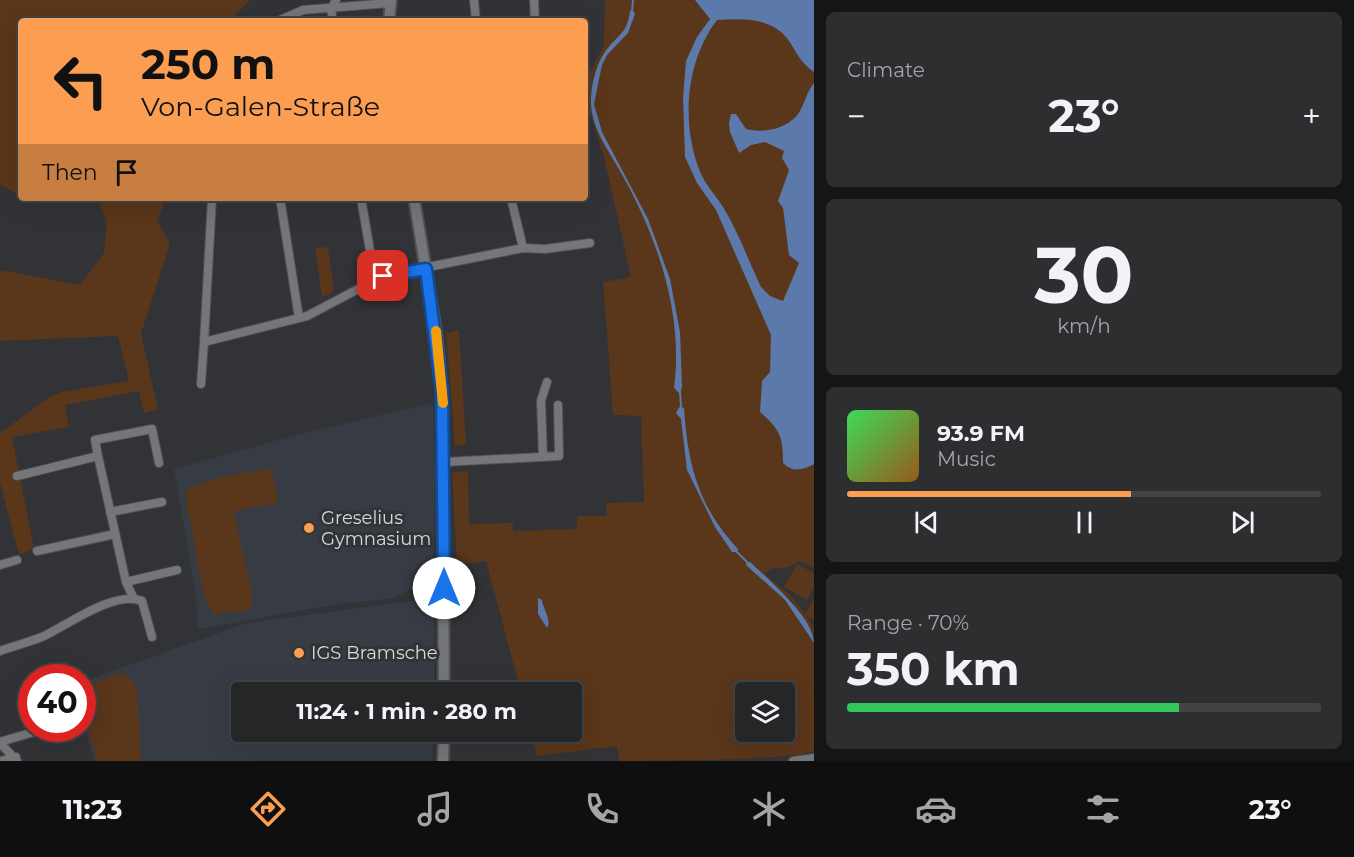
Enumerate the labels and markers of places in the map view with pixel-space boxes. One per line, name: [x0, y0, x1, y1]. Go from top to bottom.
pin: [357, 250, 408, 301]
place label: Greselius Gymnasium: [321, 507, 431, 550]
marker: Greselius Gymnasium: [302, 521, 316, 535]
place label: IGS Bramsche: [311, 642, 438, 664]
marker: IGS Bramsche: [292, 646, 306, 660]

